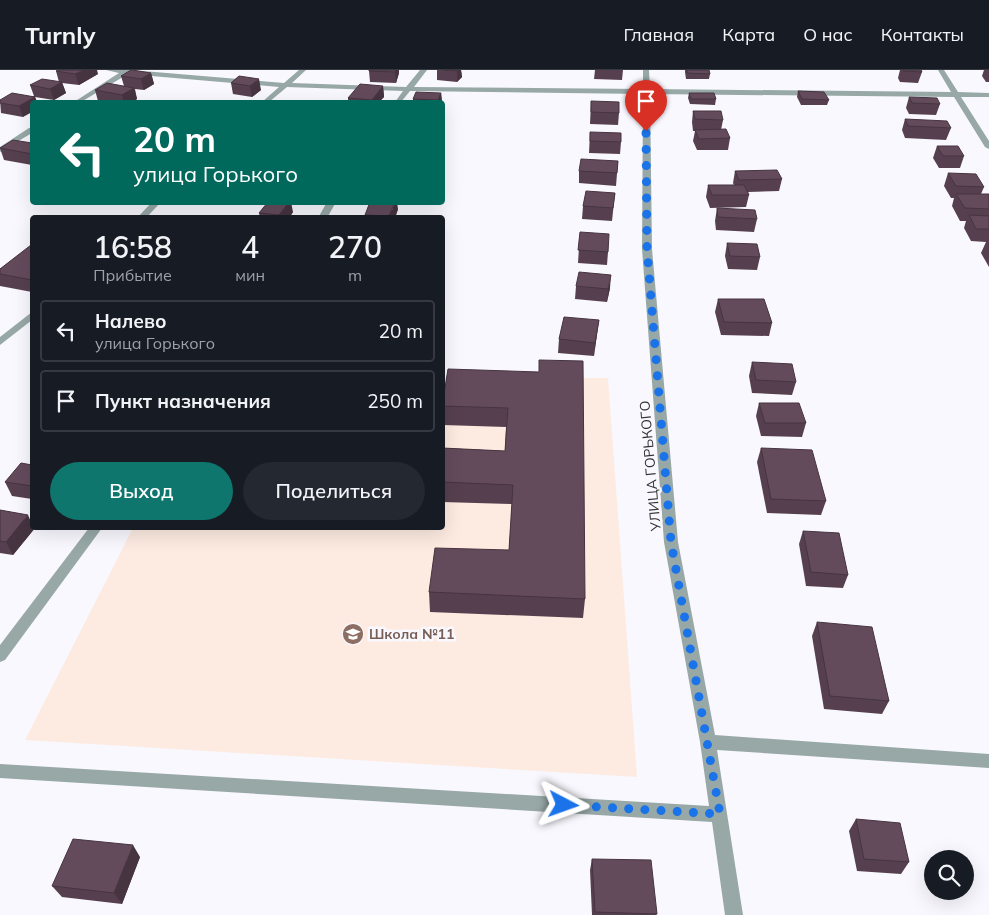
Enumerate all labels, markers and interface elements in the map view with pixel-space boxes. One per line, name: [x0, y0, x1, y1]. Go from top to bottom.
text: Turnly: [25, 20, 96, 50]
text: Главная: [624, 23, 694, 46]
text: Карта: [722, 23, 775, 46]
text: О нас: [803, 23, 853, 46]
text: Контакты: [881, 23, 964, 46]
pin: [625, 80, 667, 131]
icon: arrive: [632, 87, 660, 115]
text: 20 m: [133, 117, 216, 161]
icon: left: [50, 120, 115, 185]
text: улица Горького: [133, 160, 298, 188]
text: 16:58: [93, 228, 172, 266]
text: 4: [241, 228, 259, 266]
text: 270: [328, 228, 382, 266]
text: Прибытие: [93, 265, 172, 285]
text: мин: [235, 265, 265, 285]
text: m: [348, 265, 362, 285]
text: Налево: [95, 309, 167, 333]
icon: left: [52, 317, 80, 345]
text: 20 m: [379, 319, 423, 343]
text: улица Горького: [95, 333, 215, 353]
icon: arrive: [52, 387, 80, 415]
text: Пункт назначения: [95, 389, 271, 413]
text: 250 m: [367, 389, 423, 413]
street label: УЛИЦА ГОРЬКОГО: [635, 400, 665, 533]
button: Выход: [50, 462, 233, 520]
button: Поделиться: [243, 462, 425, 520]
school or university icon: Школа №11: [341, 622, 365, 646]
place label: Школа №11: [369, 625, 454, 643]
position arrow: [537, 778, 589, 830]
map controls: [924, 850, 974, 900]
button: search: [924, 850, 974, 900]

